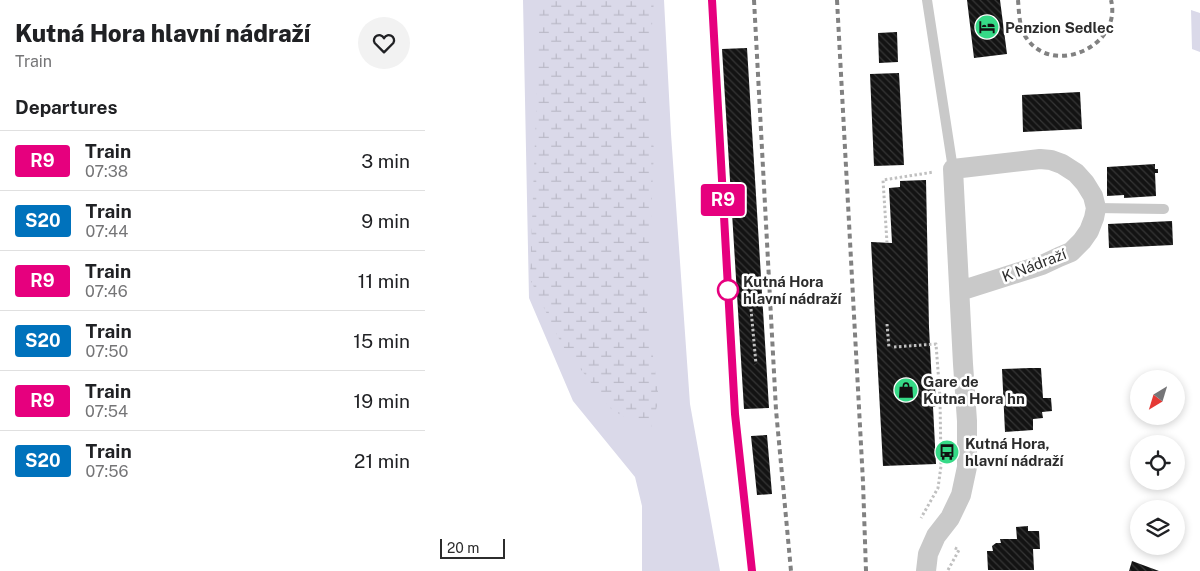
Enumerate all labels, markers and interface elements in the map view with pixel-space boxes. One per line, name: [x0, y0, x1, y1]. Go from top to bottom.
hotel icon: Penzion Sedlec: [974, 14, 1000, 40]
button: heart: [358, 17, 410, 69]
text: Kutná Hora hlavní nádraží: [15, 19, 310, 47]
place label: Penzion Sedlec: [1005, 19, 1114, 36]
text: Train: [15, 52, 52, 71]
text: Departures: [15, 96, 118, 118]
text: Train: [85, 140, 131, 162]
text: R9: [30, 150, 55, 171]
text: 3 min: [361, 150, 410, 172]
text: 07:38: [85, 162, 128, 181]
line badge: R9: [701, 184, 745, 216]
text: R9: [711, 189, 735, 210]
text: Train: [86, 200, 132, 222]
text: S20: [25, 210, 61, 231]
text: 9 min: [361, 210, 410, 232]
text: 07:44: [86, 222, 128, 241]
street label: K Nádraží: [1000, 245, 1069, 285]
text: Train: [85, 260, 131, 282]
text: R9: [30, 270, 55, 291]
text: 11 min: [358, 270, 410, 292]
place label: Kutná Hora hlavní nádraží: [743, 273, 842, 307]
marker: Kutná Hora hlavní nádraží: [717, 279, 739, 301]
text: 07:46: [85, 282, 128, 301]
text: Train: [86, 320, 132, 342]
text: S20: [25, 330, 61, 351]
text: 15 min: [353, 330, 410, 352]
text: 07:50: [86, 342, 128, 361]
north arrow: [1130, 370, 1185, 425]
map controls: [1130, 370, 1185, 555]
place label: Gare de Kutna Hora hn: [923, 373, 1025, 407]
shop icon: Gare de Kutna Hora hn: [893, 377, 919, 403]
text: Train: [85, 380, 131, 402]
text: R9: [30, 390, 55, 411]
text: 19 min: [354, 390, 410, 412]
text: 07:54: [85, 402, 128, 421]
place label: Kutná Hora, hlavní nádraží: [965, 435, 1064, 469]
button: locate: [1130, 435, 1185, 490]
bus stop icon: Kutná Hora, hlavní nádraží: [934, 439, 960, 465]
text: Train: [86, 440, 132, 462]
text: S20: [25, 450, 61, 471]
text: 21 min: [354, 450, 410, 472]
text: 07:56: [86, 462, 128, 481]
button: layers: [1130, 500, 1185, 555]
scale bar: [440, 536, 505, 559]
text: 20 m: [447, 540, 479, 556]

